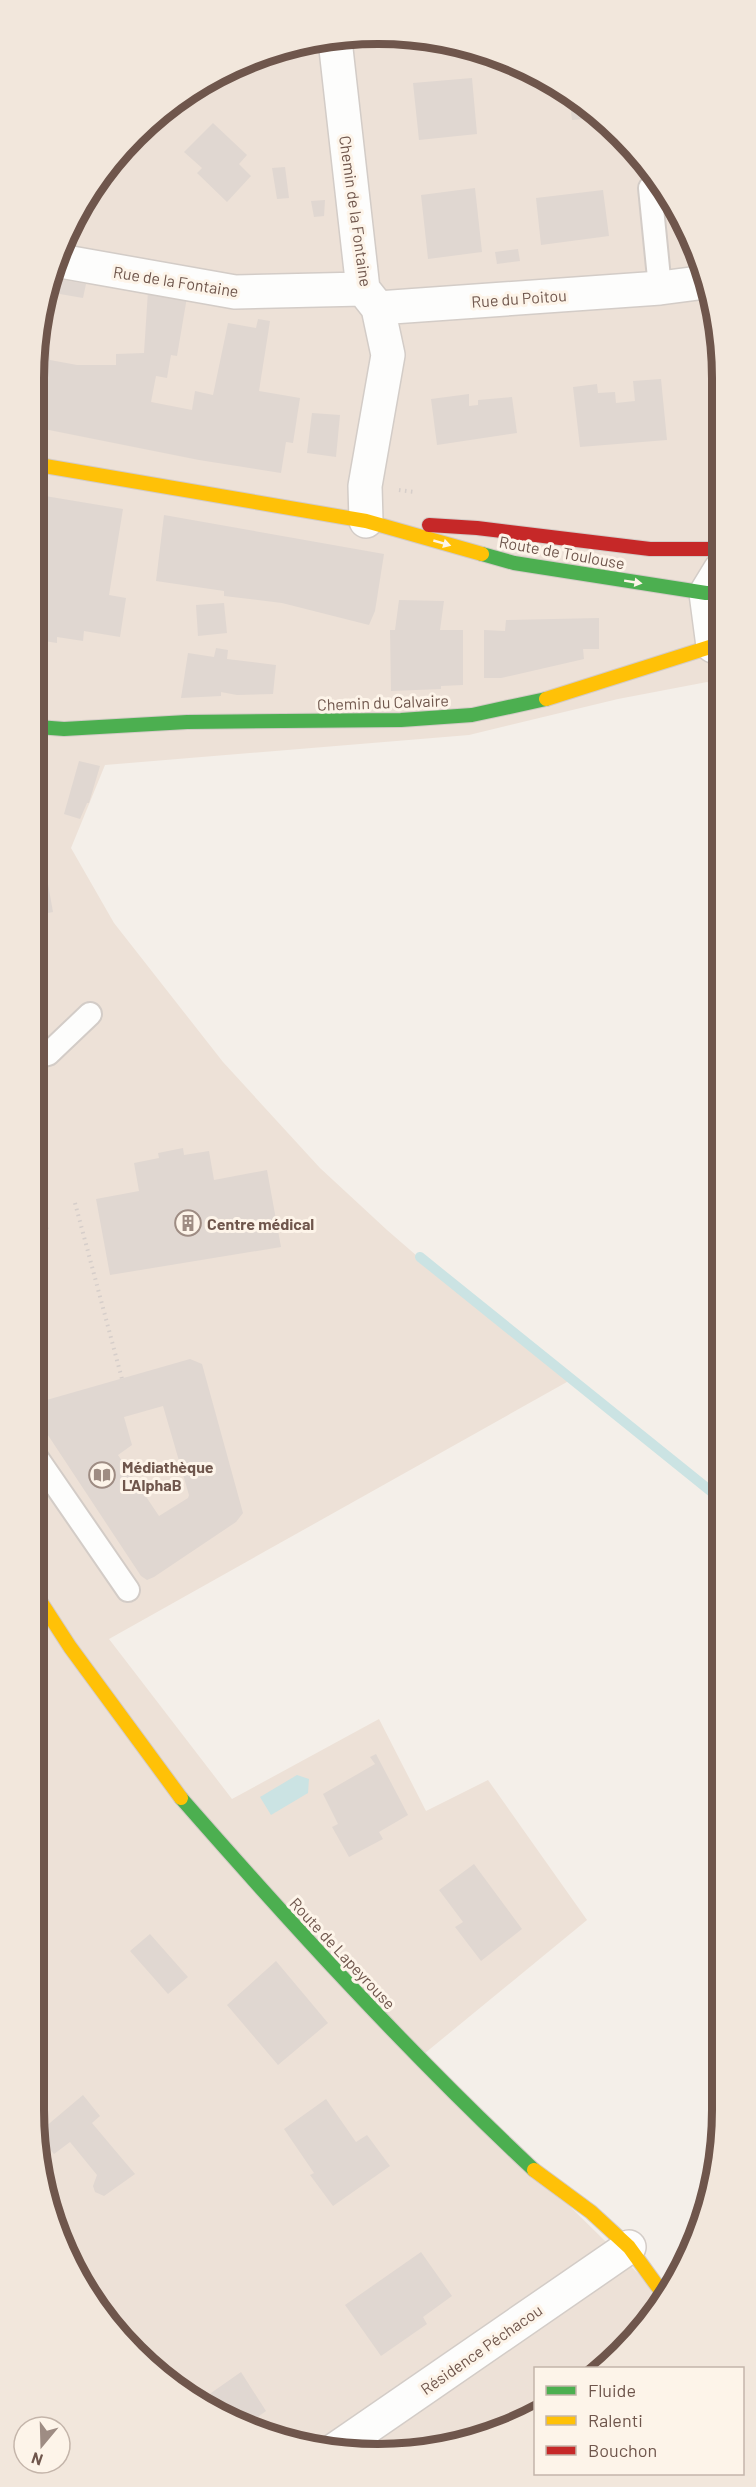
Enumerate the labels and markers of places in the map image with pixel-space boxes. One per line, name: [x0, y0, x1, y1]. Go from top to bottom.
building icon: Centre médical: [173, 1208, 203, 1238]
place label: Centre médical: [207, 1214, 314, 1233]
place label: Médiathèque L'AlphaB: [122, 1457, 214, 1494]
library icon: Médiathèque L'AlphaB: [87, 1460, 117, 1490]

